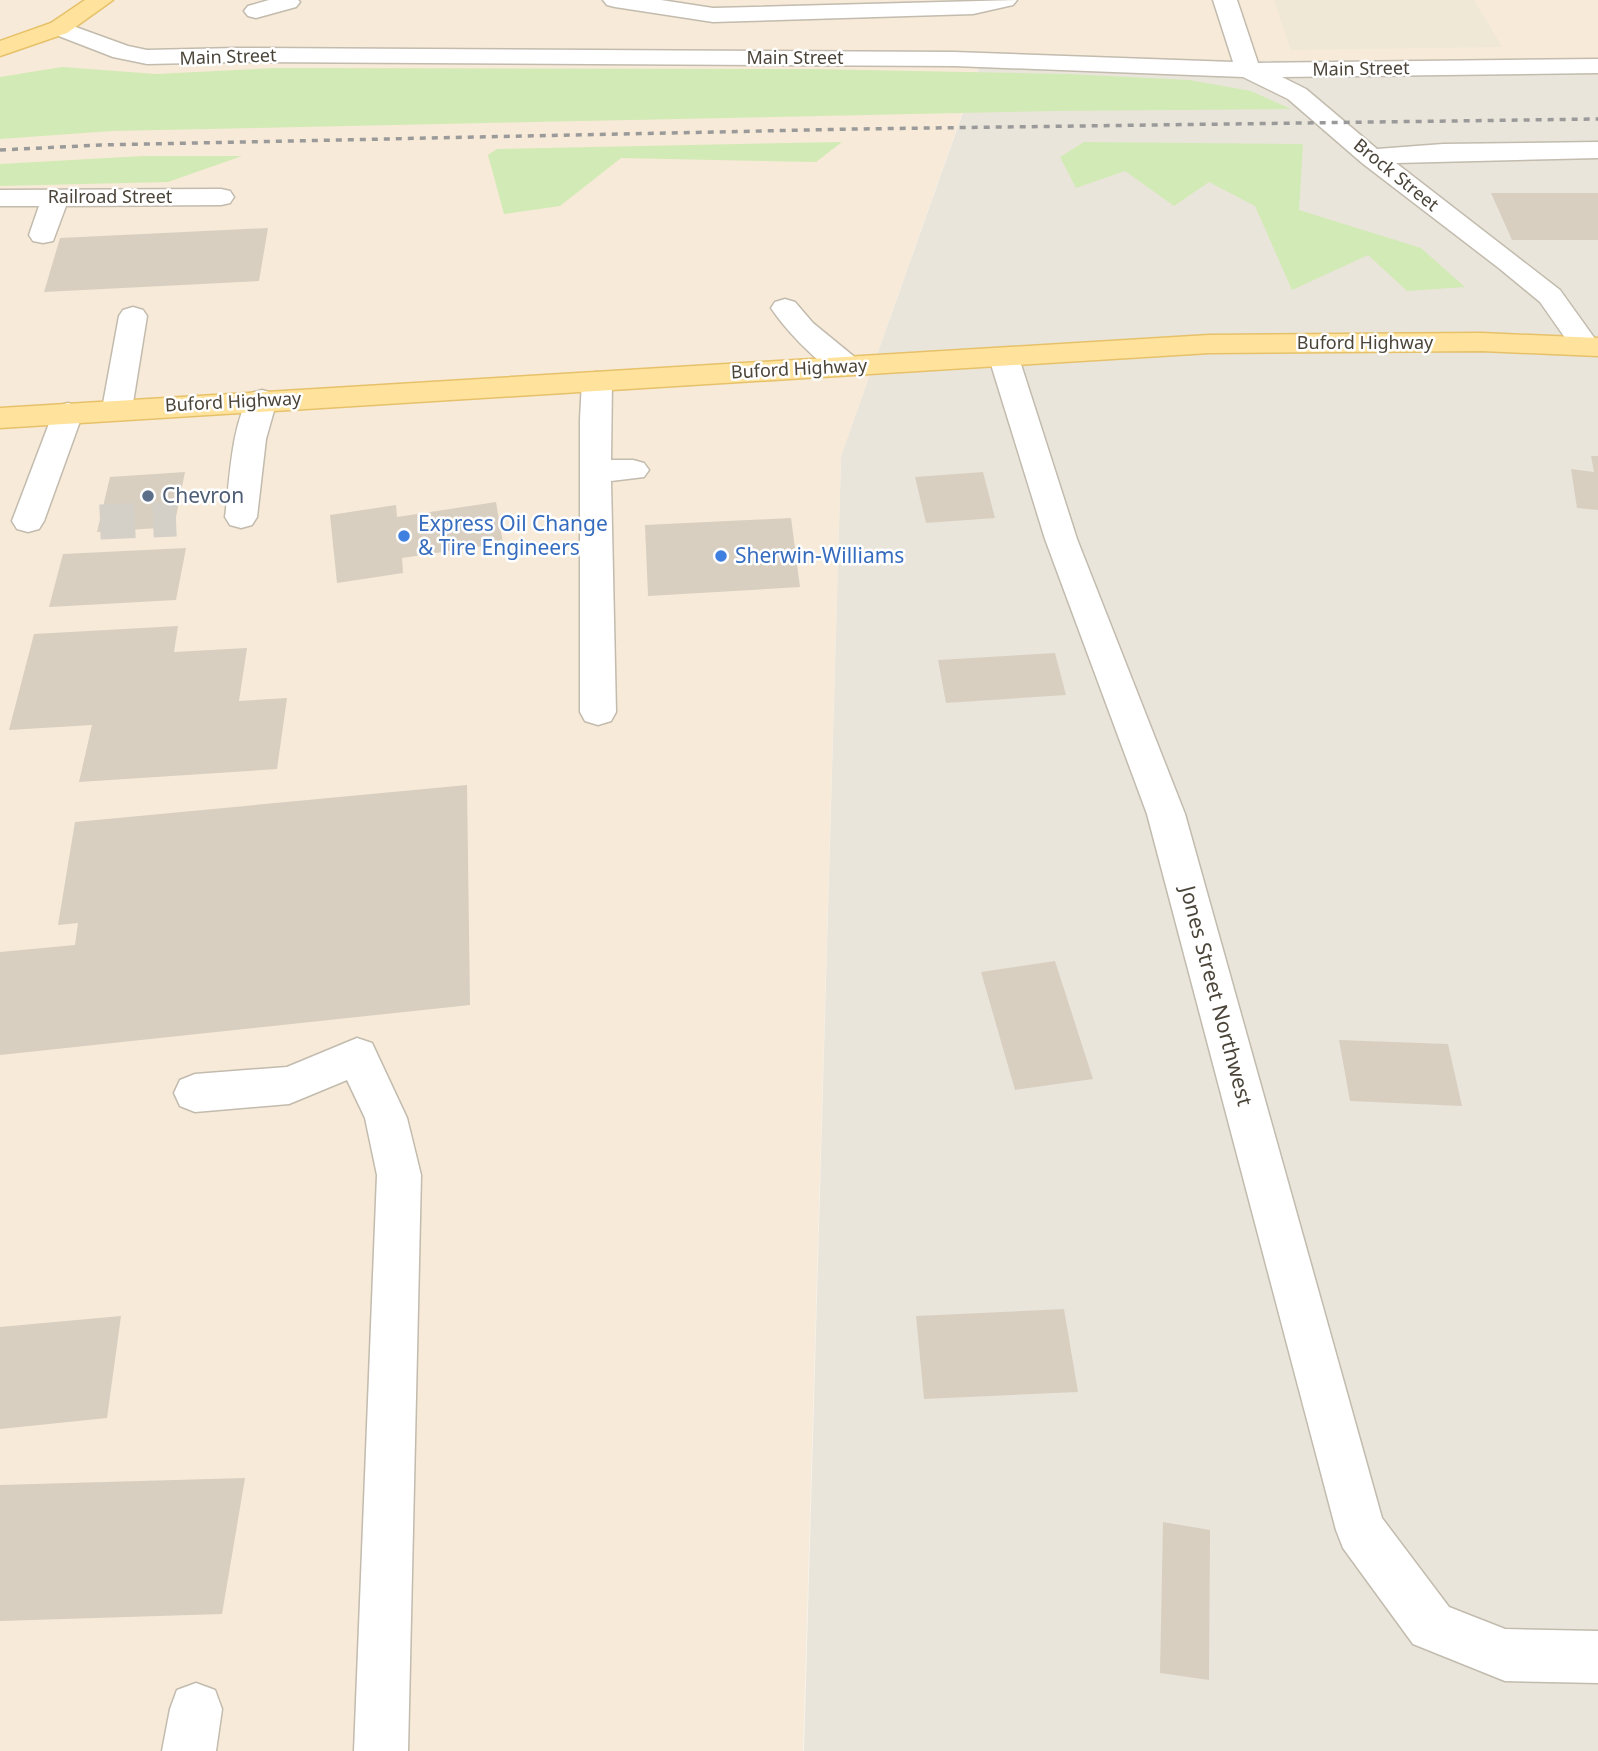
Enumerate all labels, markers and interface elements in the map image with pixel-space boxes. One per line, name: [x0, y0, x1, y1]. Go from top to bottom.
street label: Main Street: [179, 42, 277, 70]
street label: Main Street: [746, 45, 844, 69]
street label: Main Street: [1312, 55, 1410, 81]
street label: Brock Street: [1349, 133, 1445, 216]
street label: Railroad Street: [48, 184, 173, 208]
street label: Buford Highway: [1297, 330, 1434, 354]
street label: Buford Highway: [730, 352, 868, 384]
street label: Buford Highway: [164, 385, 302, 417]
place label: Chevron: [162, 481, 244, 509]
marker: Chevron: [140, 488, 156, 504]
place label: Express Oil Change & Tire Engineers: [418, 509, 608, 561]
marker: Express Oil Change & Tire Engineers: [396, 528, 412, 544]
place label: Sherwin-Williams: [735, 541, 904, 569]
marker: Sherwin-Williams: [713, 548, 729, 564]
street label: Jones Street Northwest: [1174, 881, 1260, 1109]

